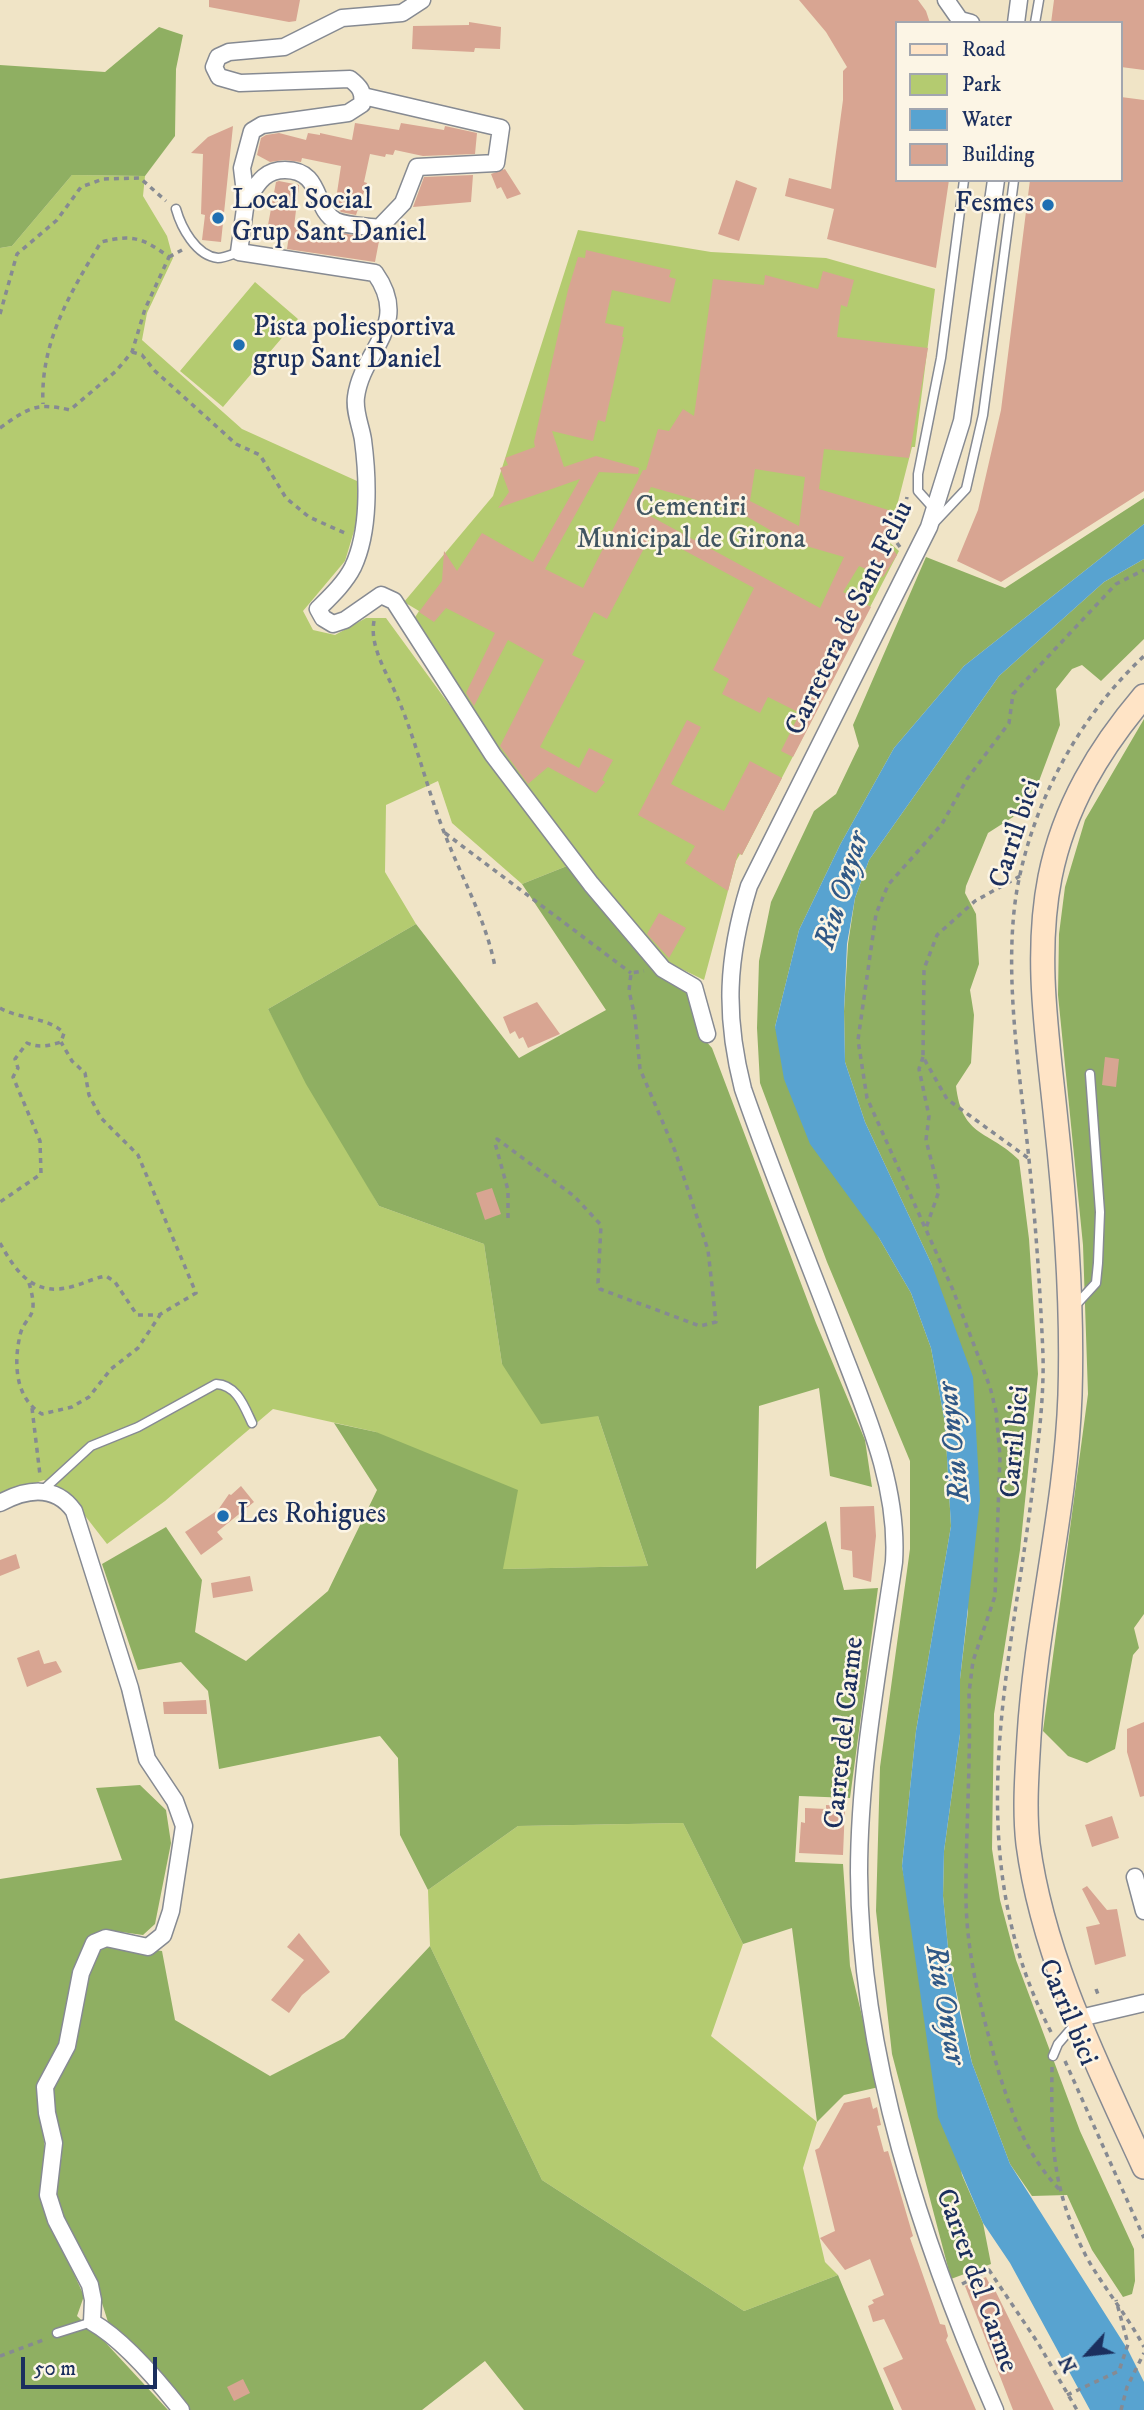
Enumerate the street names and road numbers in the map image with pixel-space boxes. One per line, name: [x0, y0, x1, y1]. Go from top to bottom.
street label: Carretera de Sant Feliu: [780, 496, 922, 742]
street label: Carril bici: [984, 775, 1050, 893]
street label: Carril bici: [995, 1384, 1039, 1500]
street label: Carrer del Carme: [819, 1635, 873, 1831]
street label: Carril bici: [1029, 1955, 1103, 2071]
street label: Carrer del Carme: [926, 2185, 1024, 2377]

